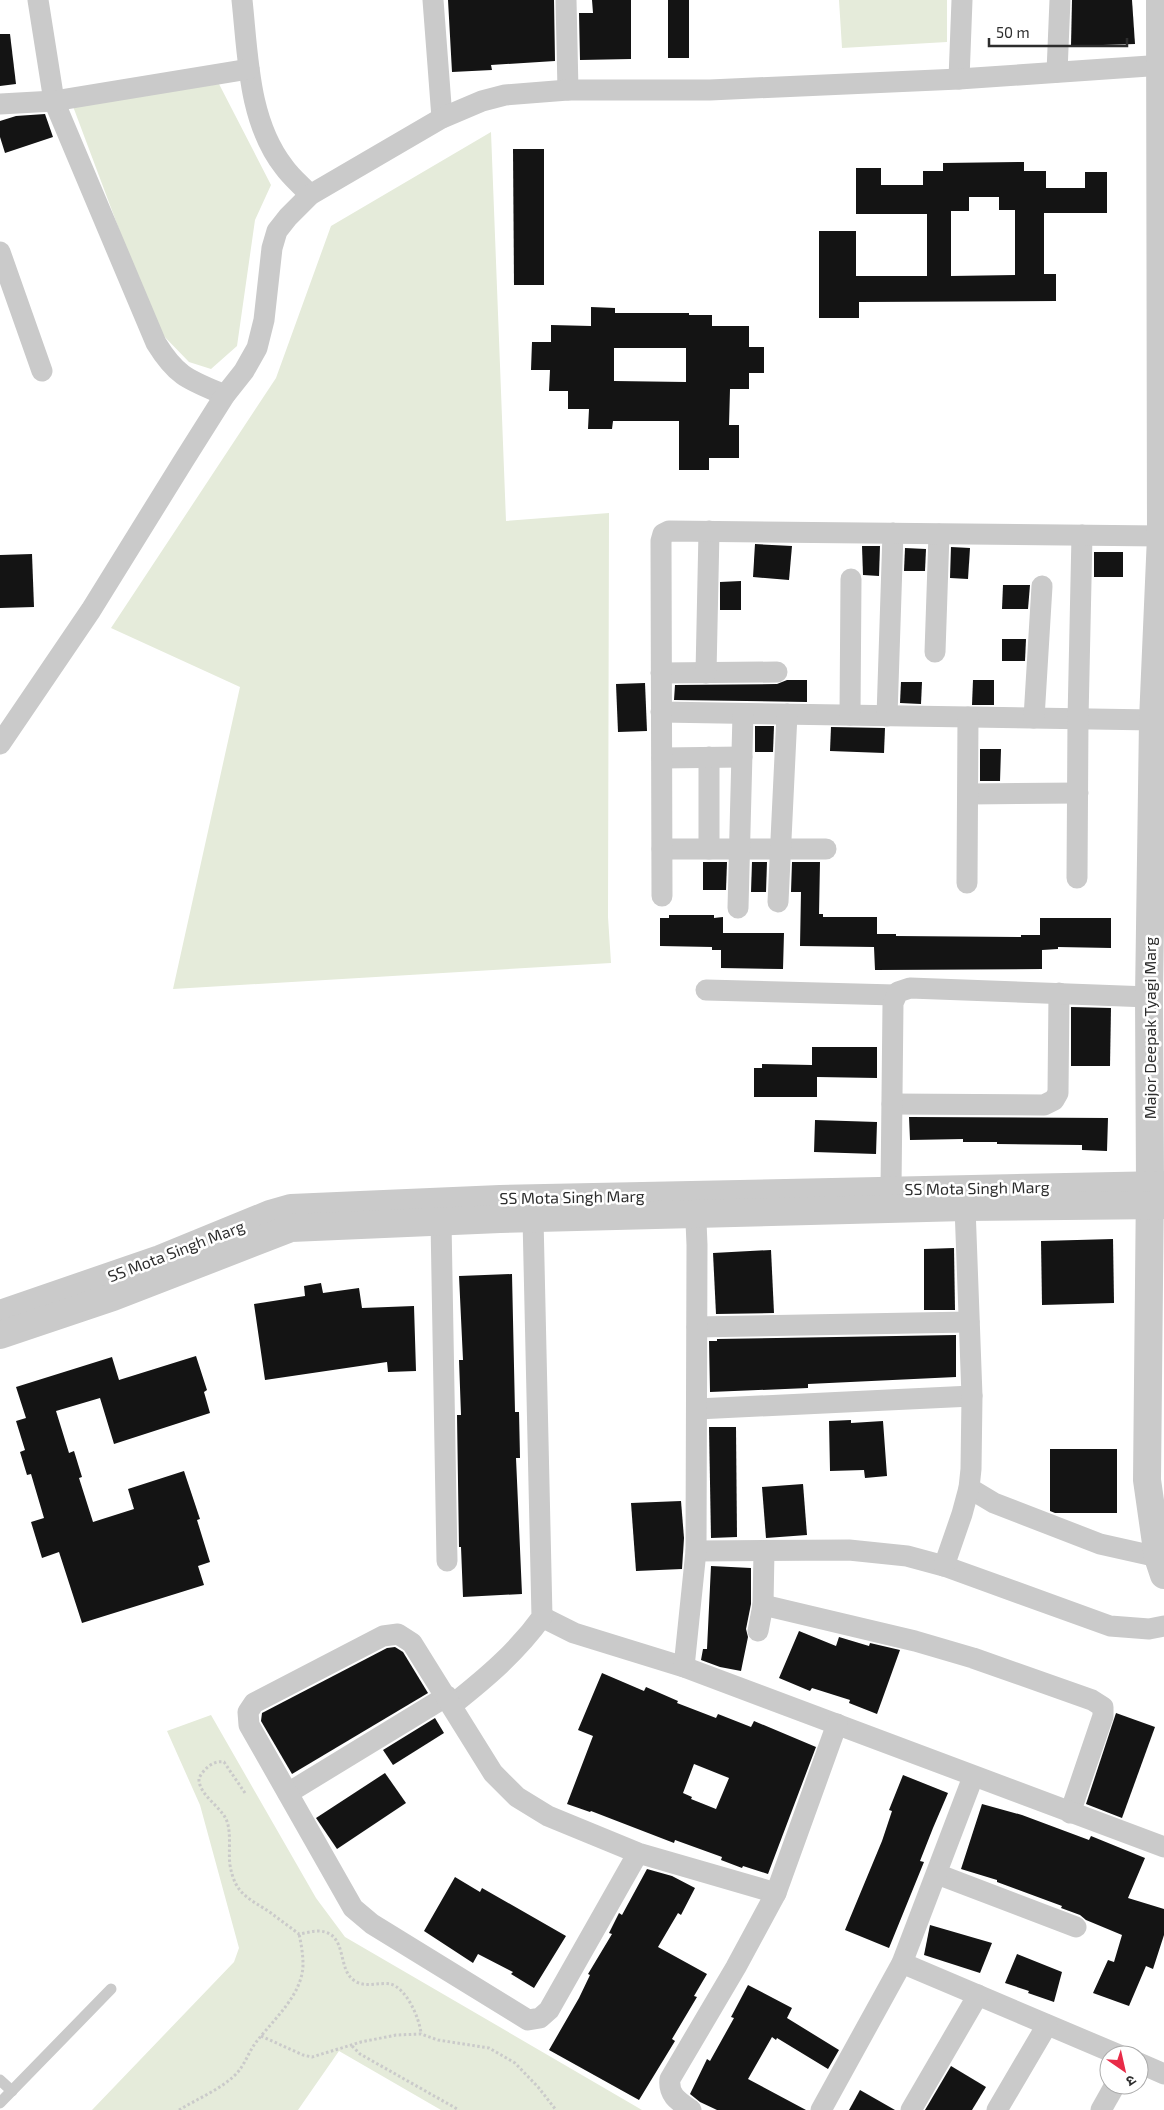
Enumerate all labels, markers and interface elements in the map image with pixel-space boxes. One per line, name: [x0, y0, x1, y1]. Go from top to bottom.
scale bar: [989, 15, 1126, 47]
text: 50 m: [996, 23, 1030, 41]
street label: Major Deepak Tyagi Marg: [1140, 937, 1160, 1119]
street label: SS Mota Singh Marg: [904, 1177, 1050, 1198]
street label: SS Mota Singh Marg: [499, 1186, 645, 1207]
street label: SS Mota Singh Marg: [105, 1216, 247, 1285]
north arrow: [1099, 2045, 1149, 2095]
text: उ: [1123, 2072, 1140, 2091]

